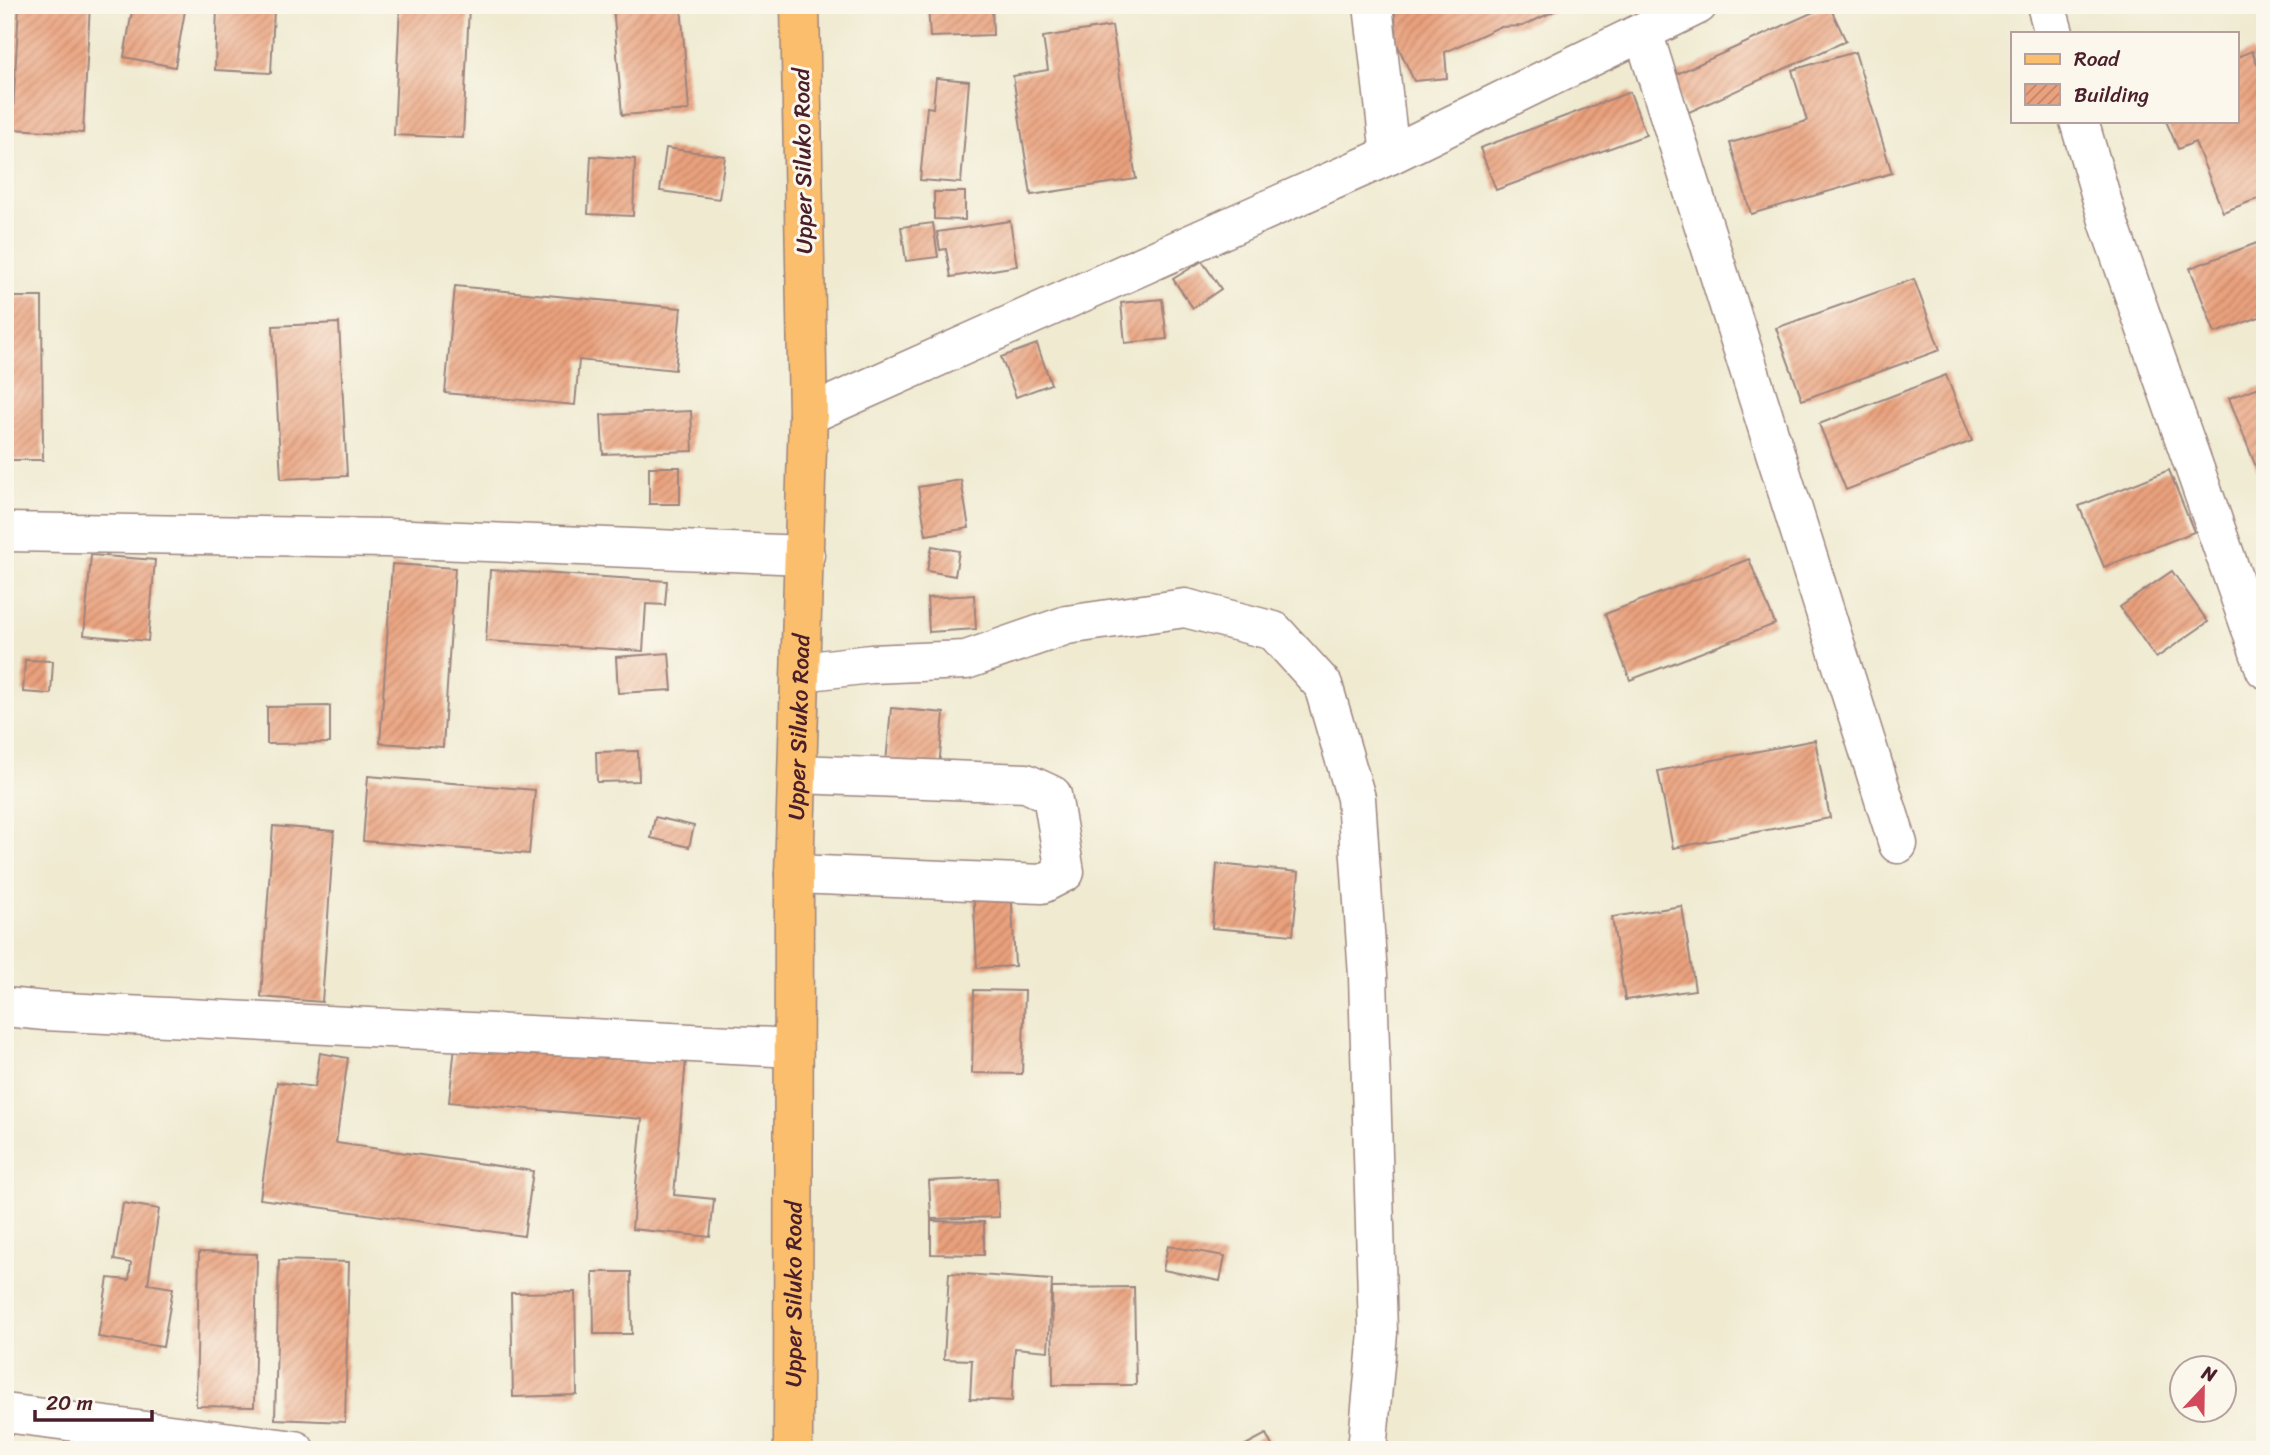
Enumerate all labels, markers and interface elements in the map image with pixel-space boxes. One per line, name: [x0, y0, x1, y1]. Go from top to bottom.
legend: [2011, 32, 2238, 122]
text: Road: [2074, 40, 2121, 78]
street label: Upper Siluko Road: [781, 66, 825, 254]
text: Building: [2074, 76, 2150, 114]
street label: Upper Siluko Road: [775, 632, 822, 821]
street label: Upper Siluko Road: [773, 1199, 814, 1387]
north arrow: [2168, 1354, 2238, 1424]
text: N: [2196, 1356, 2222, 1392]
scale bar: [35, 1378, 152, 1422]
text: 20 m: [46, 1384, 93, 1422]

